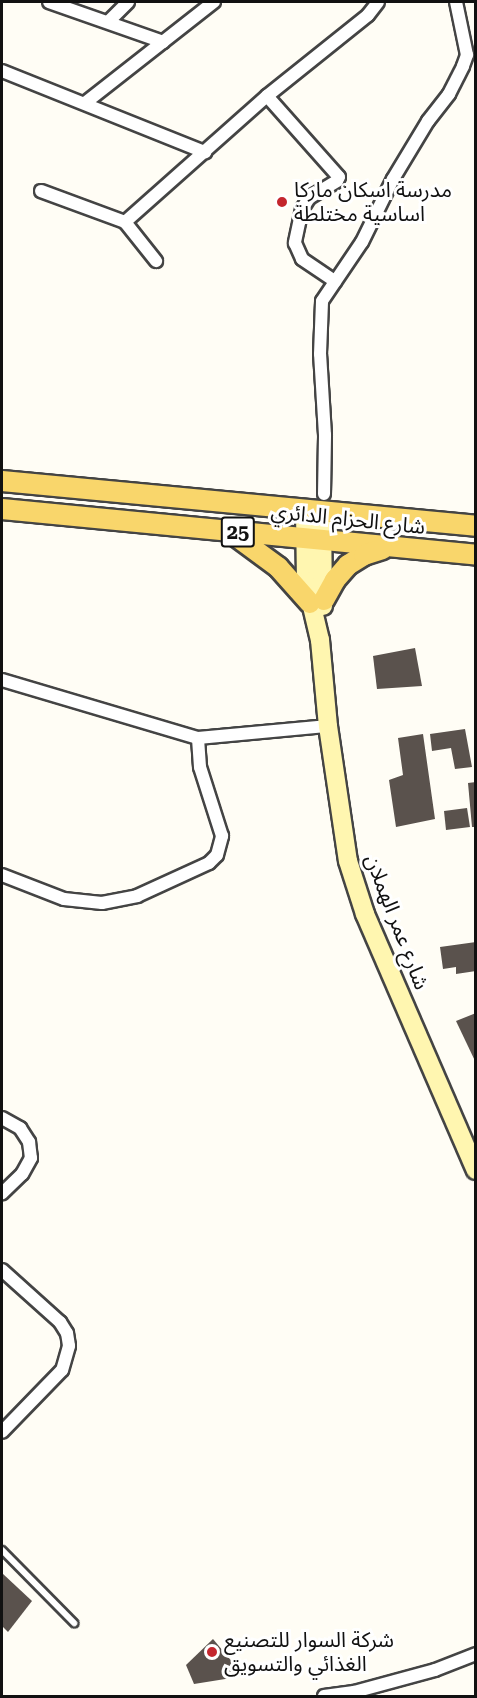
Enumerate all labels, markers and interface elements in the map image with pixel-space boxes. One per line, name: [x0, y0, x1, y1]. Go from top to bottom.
place label: مدرسة اسكان ماركا اساسية مختلطة: [294, 177, 452, 227]
marker: مدرسة اسكان ماركا اساسية مختلطة: [275, 195, 289, 209]
street label: شارع الحزام الدائري: [270, 498, 426, 540]
road number: 25: [220, 515, 256, 549]
street label: شارع عمر الهملان: [360, 851, 434, 993]
place label: شركة السوار للتصنيع الغذائي والتسويق: [224, 1627, 394, 1677]
marker: شركة السوار للتصنيع الغذائي والتسويق: [205, 1645, 219, 1659]

